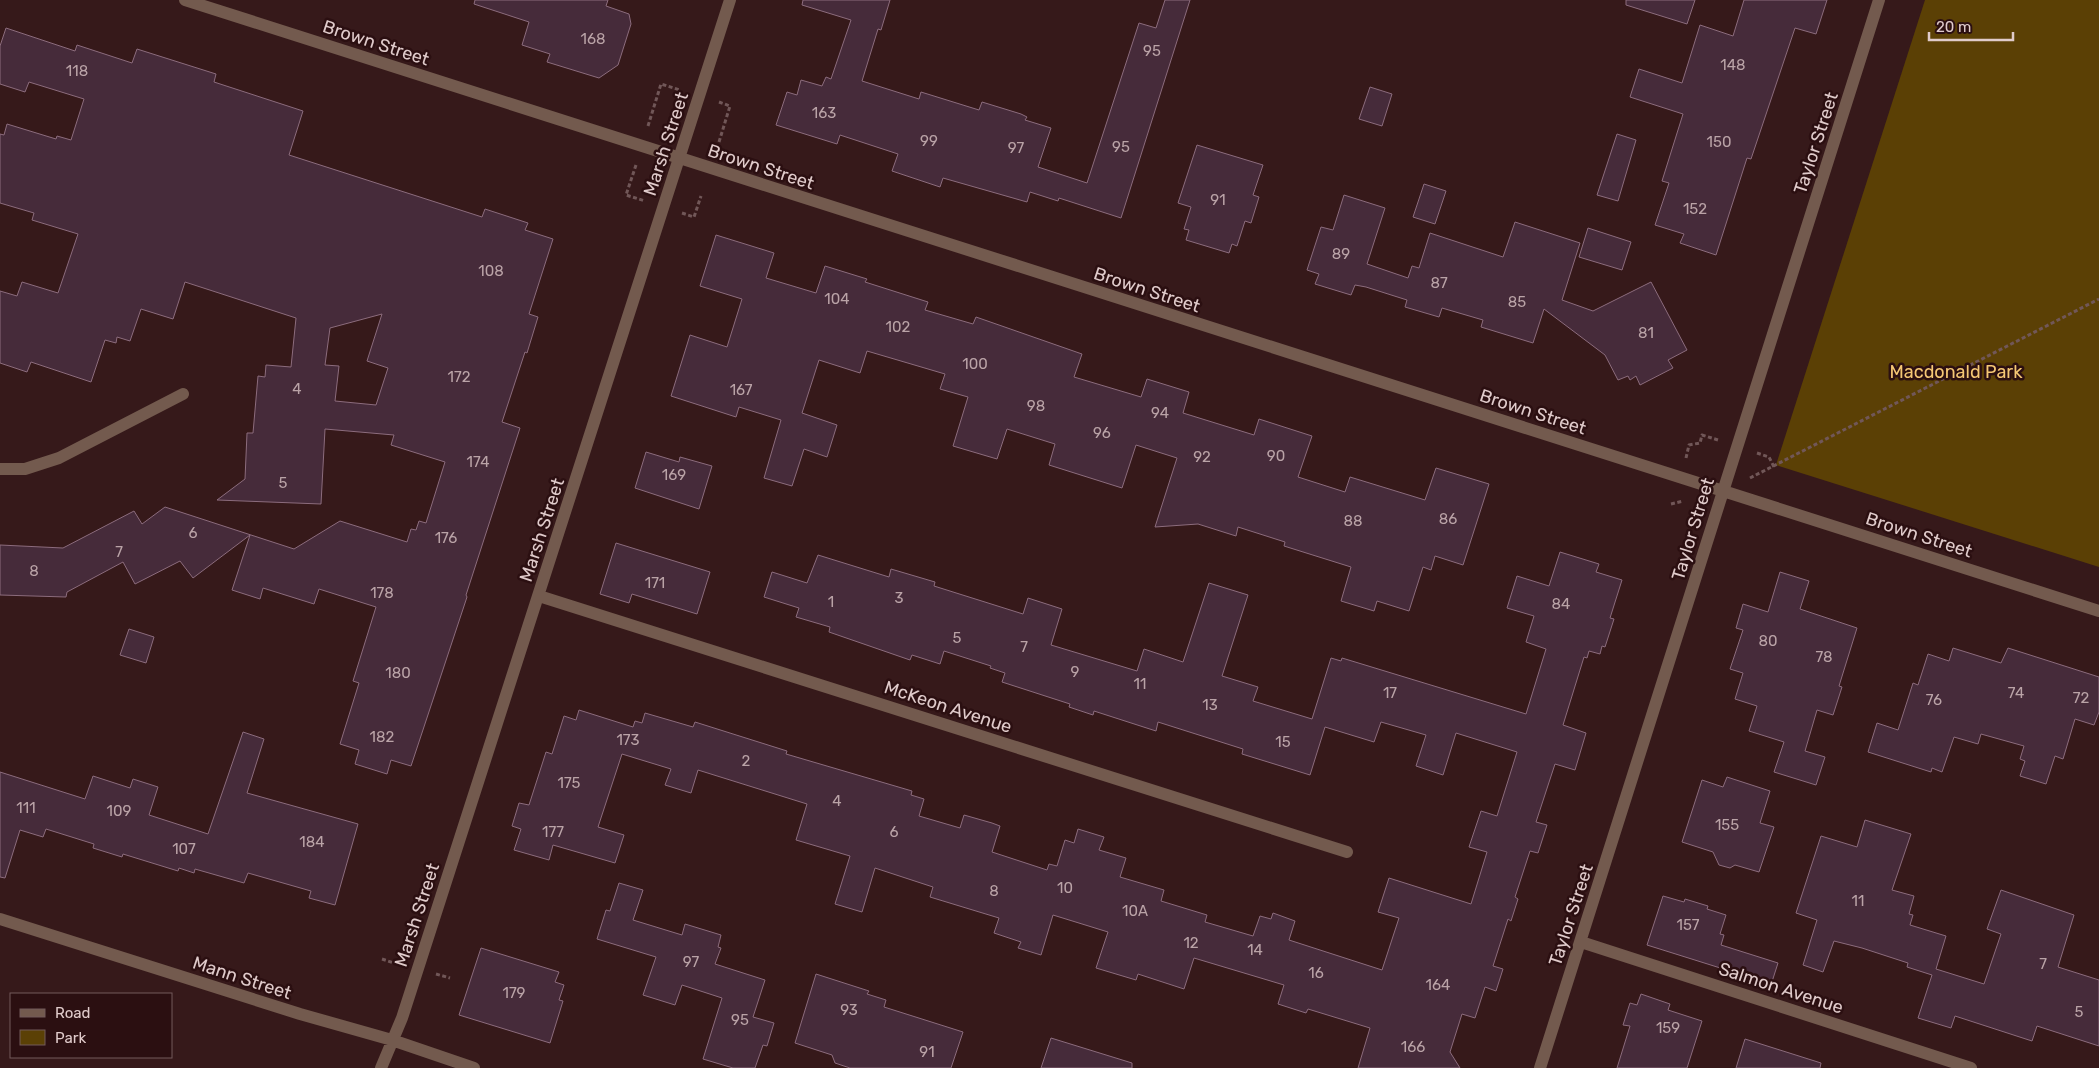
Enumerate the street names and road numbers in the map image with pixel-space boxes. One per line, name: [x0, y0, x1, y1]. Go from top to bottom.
street label: Brown Street: [320, 15, 432, 71]
street label: Marsh Street: [639, 89, 693, 199]
street label: Taylor Street: [1789, 89, 1843, 197]
street label: Brown Street: [705, 139, 817, 195]
street label: Brown Street: [1091, 262, 1203, 318]
street label: Brown Street: [1477, 384, 1589, 440]
street label: Marsh Street: [515, 475, 569, 585]
street label: Taylor Street: [1667, 475, 1719, 583]
street label: Brown Street: [1863, 507, 1975, 563]
street label: McKeon Avenue: [881, 676, 1015, 738]
street label: Marsh Street: [390, 860, 444, 970]
street label: Taylor Street: [1544, 861, 1598, 969]
street label: Mann Street: [190, 952, 294, 1004]
street label: Salmon Avenue: [1716, 957, 1846, 1019]

